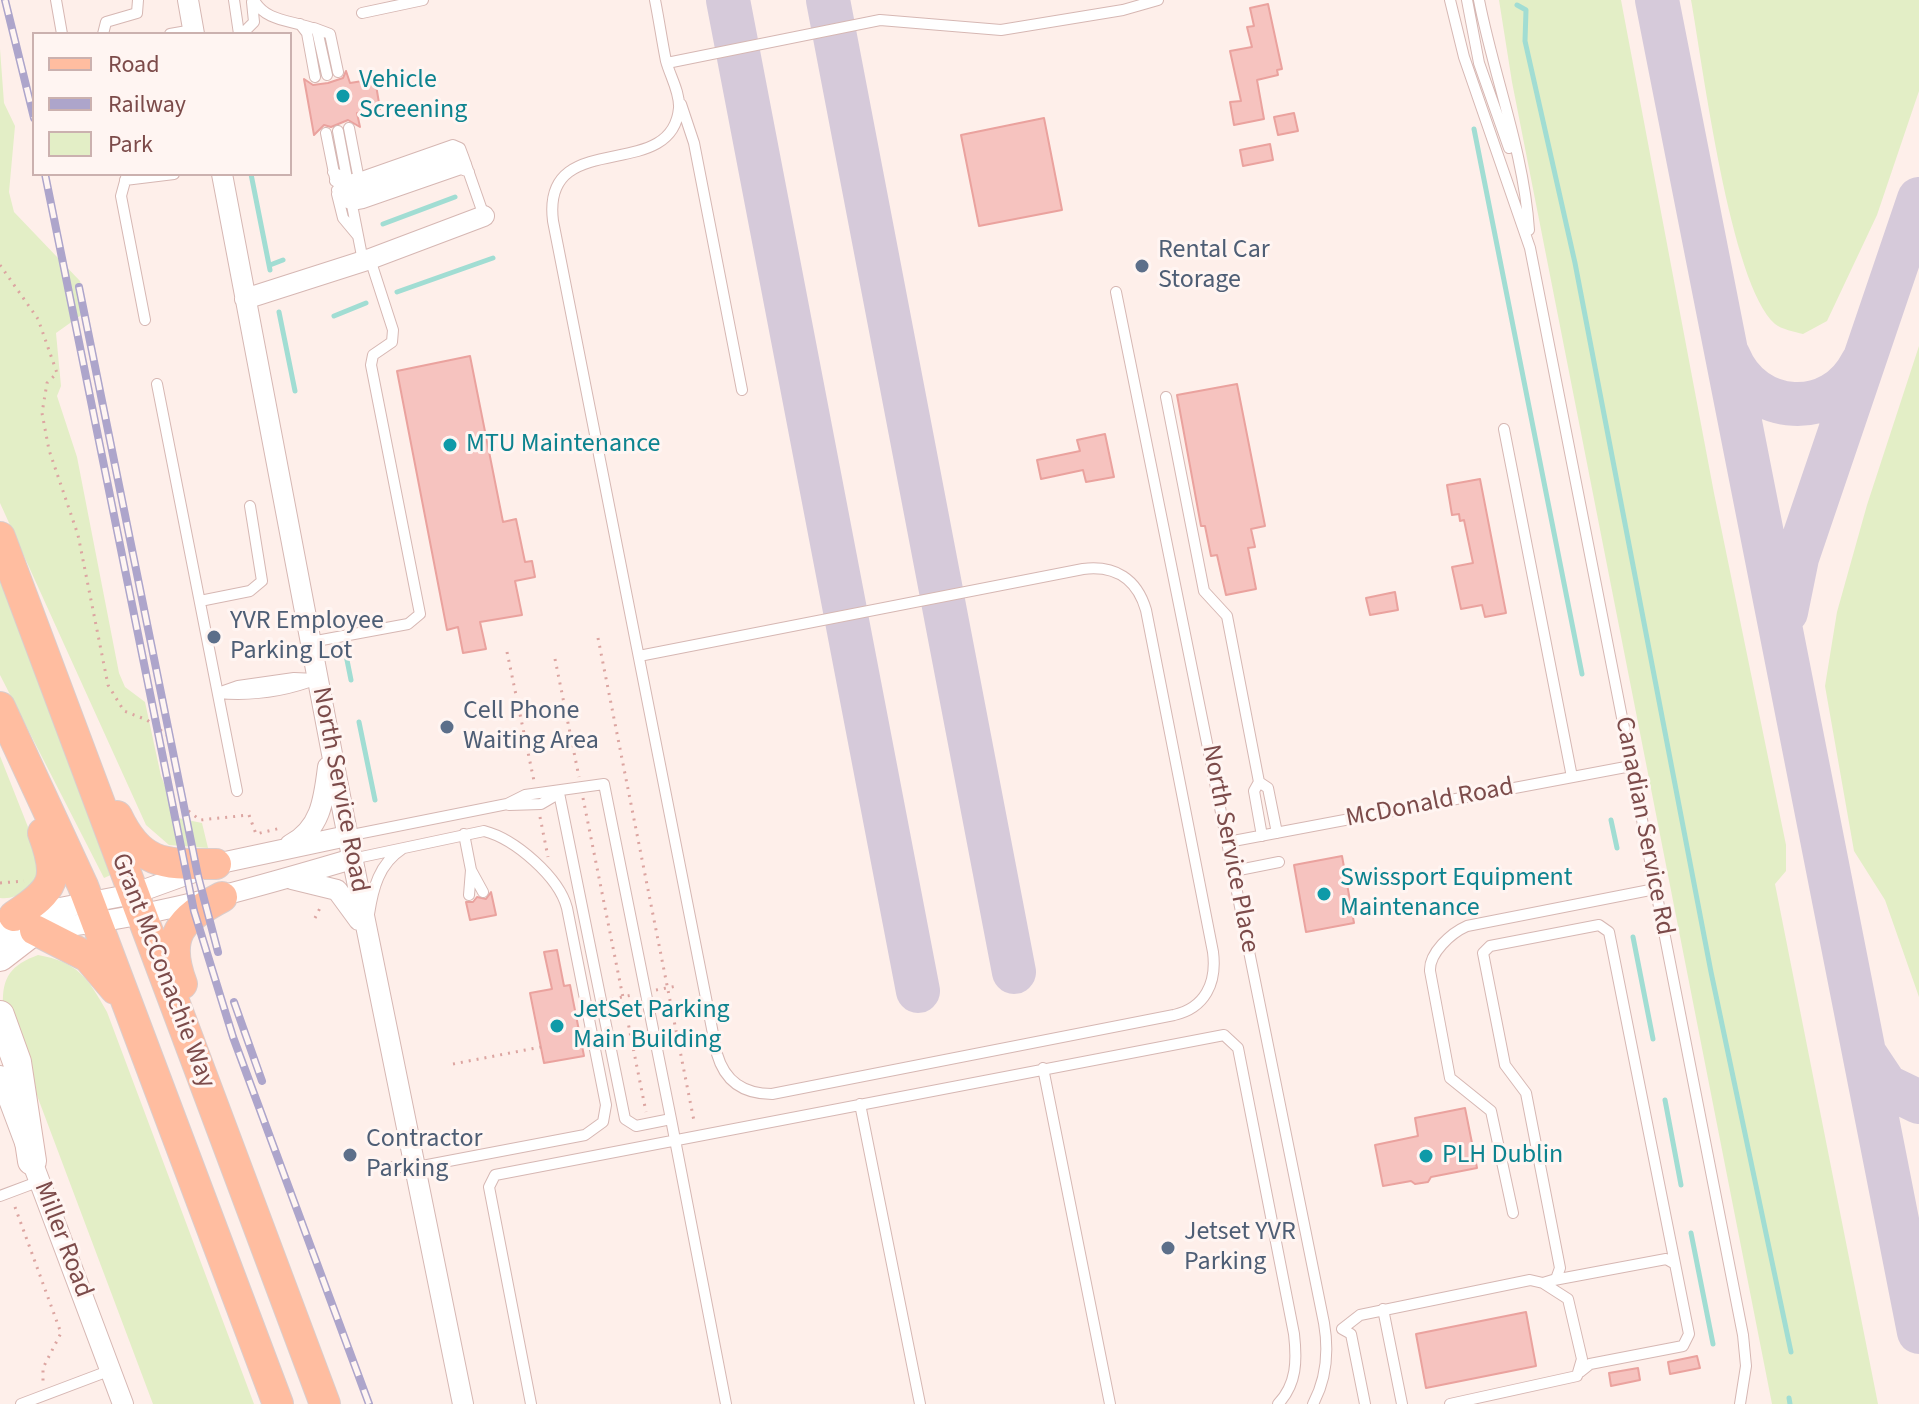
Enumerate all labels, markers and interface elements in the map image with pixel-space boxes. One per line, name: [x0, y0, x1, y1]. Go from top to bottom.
legend: [32, 32, 292, 176]
text: Road: [108, 47, 160, 82]
place label: Vehicle Screening: [359, 65, 467, 126]
text: Railway: [108, 87, 186, 122]
marker: Vehicle Screening: [334, 87, 352, 105]
text: Park: [108, 127, 153, 162]
place label: Rental Car Storage: [1158, 235, 1270, 296]
marker: Rental Car Storage: [1133, 257, 1151, 275]
place label: MTU Maintenance: [466, 429, 661, 461]
marker: MTU Maintenance: [441, 436, 459, 454]
place label: YVR Employee Parking Lot: [230, 606, 384, 668]
marker: YVR Employee Parking Lot: [205, 628, 223, 646]
street label: North Service Road: [304, 685, 374, 895]
place label: Cell Phone Waiting Area: [463, 696, 599, 758]
street label: Canadian Service Rd: [1607, 714, 1679, 938]
marker: Cell Phone Waiting Area: [438, 718, 456, 736]
street label: North Service Place: [1194, 742, 1264, 956]
street label: McDonald Road: [1343, 772, 1517, 836]
street label: Grant McConachie Way: [103, 849, 221, 1093]
place label: Swissport Equipment Maintenance: [1340, 863, 1573, 924]
marker: Swissport Equipment Maintenance: [1315, 885, 1333, 903]
place label: JetSet Parking Main Building: [573, 995, 730, 1056]
marker: JetSet Parking Main Building: [548, 1017, 566, 1035]
place label: Contractor Parking: [366, 1124, 483, 1186]
place label: PLH Dublin: [1442, 1140, 1563, 1172]
marker: Contractor Parking: [341, 1146, 359, 1164]
marker: PLH Dublin: [1417, 1147, 1435, 1165]
street label: Miller Road: [26, 1178, 98, 1302]
place label: Jetset YVR Parking: [1184, 1217, 1296, 1278]
marker: Jetset YVR Parking: [1159, 1239, 1177, 1257]

